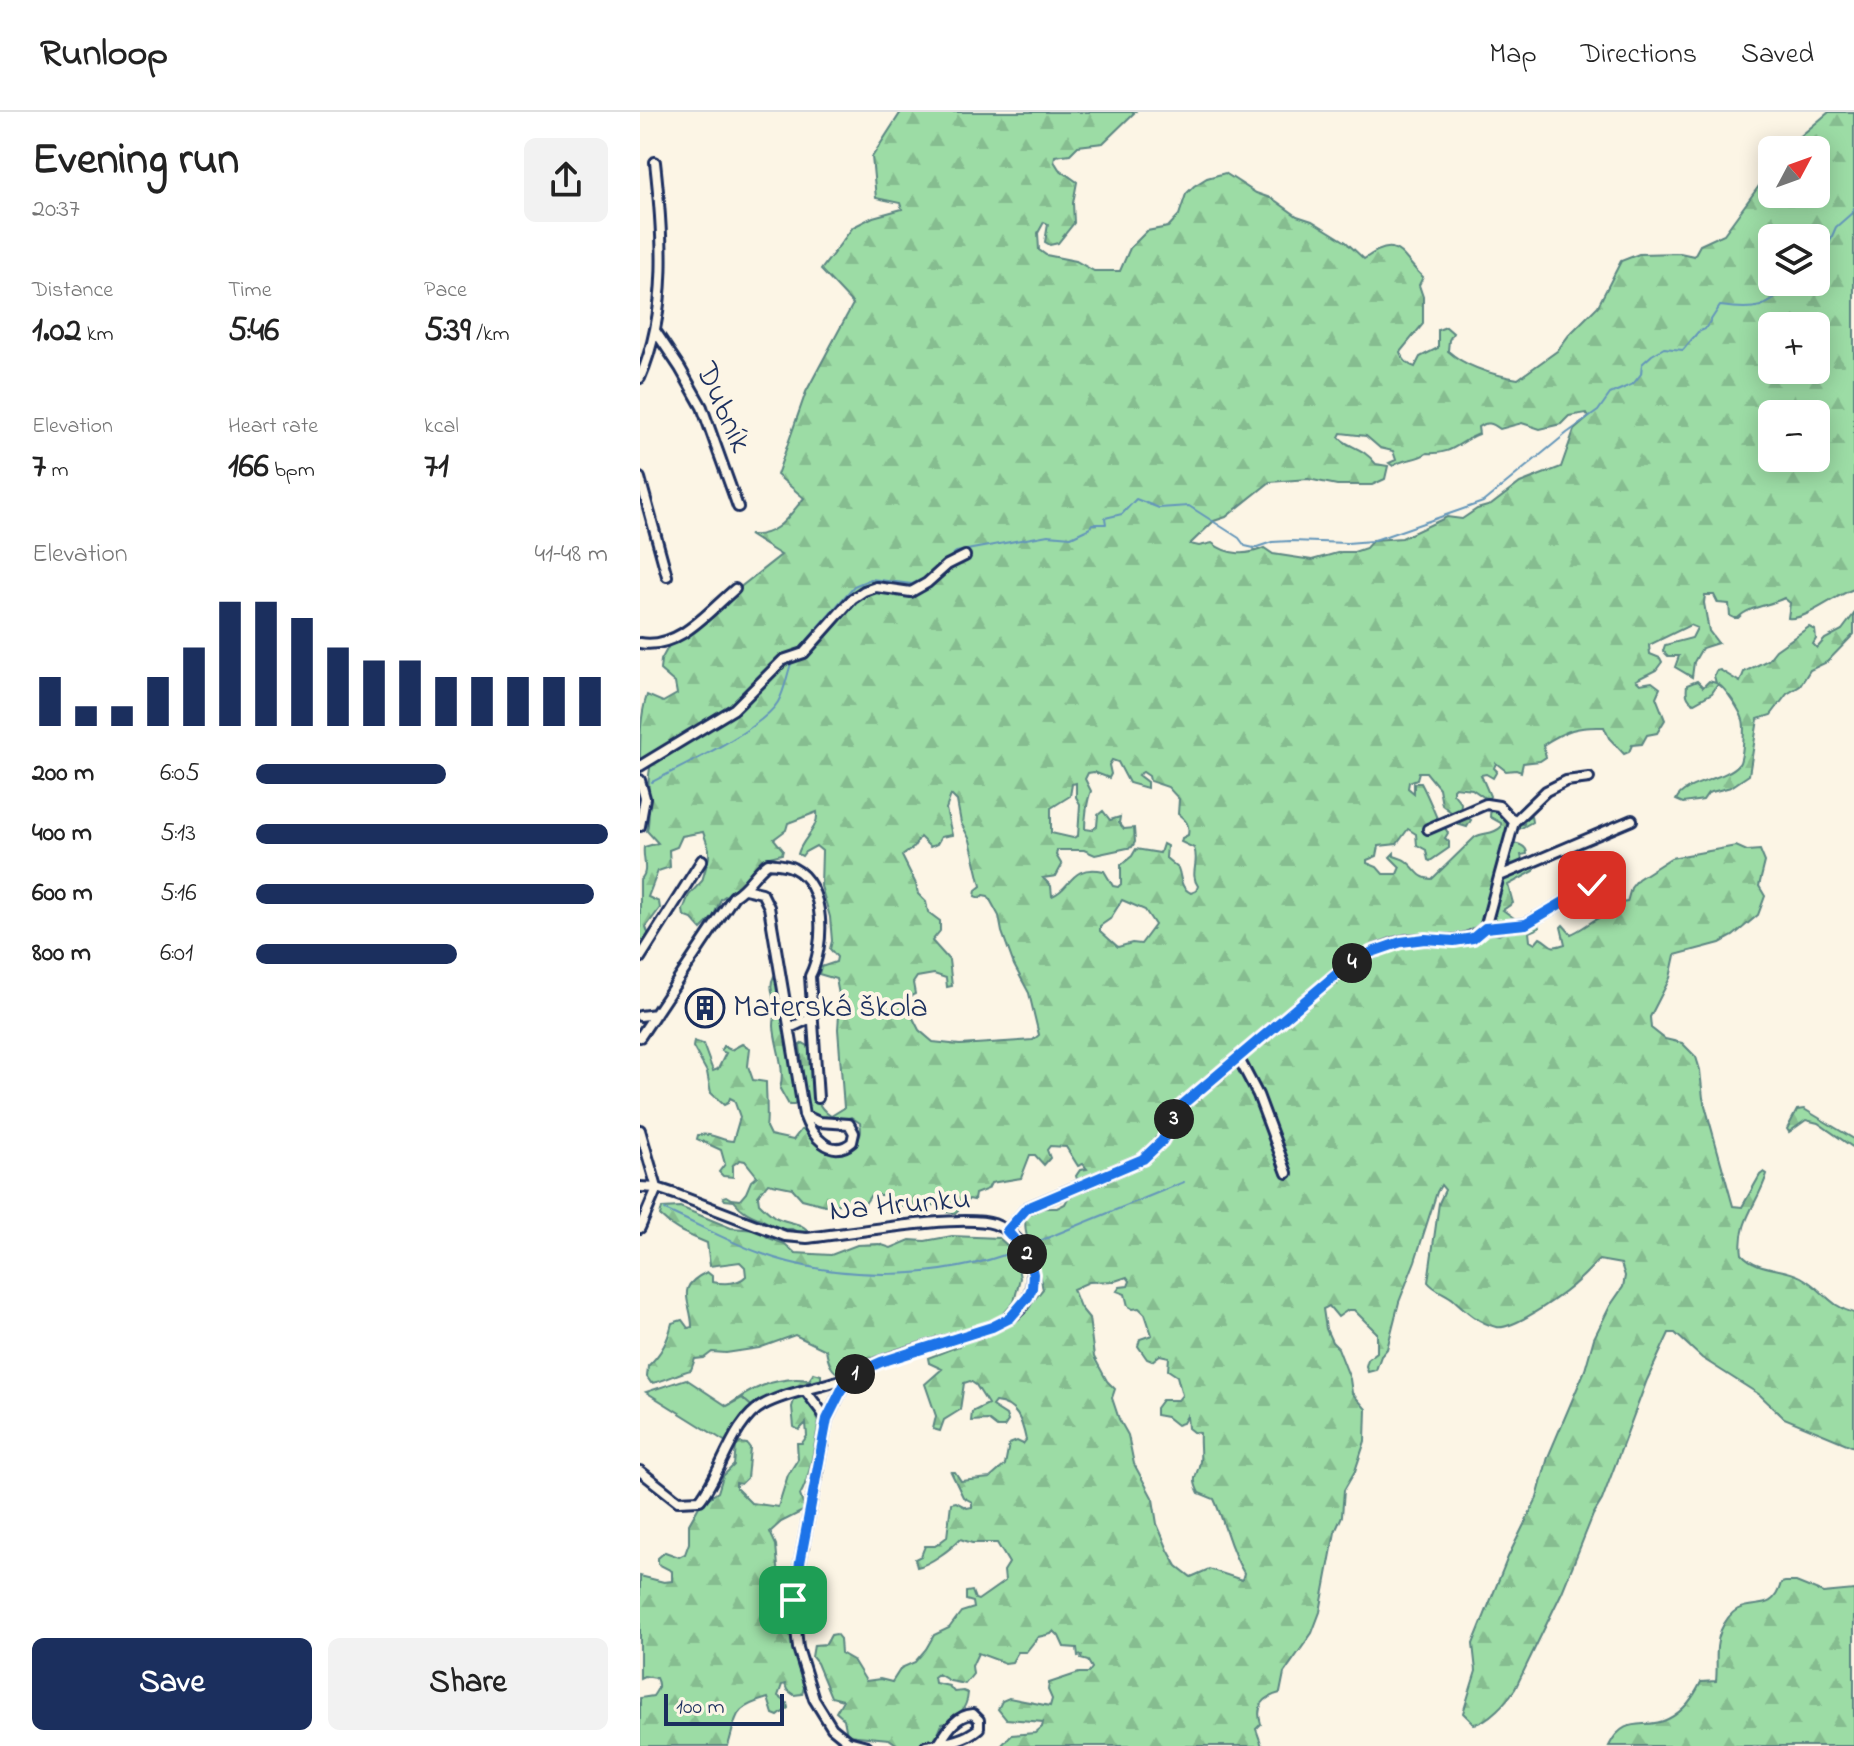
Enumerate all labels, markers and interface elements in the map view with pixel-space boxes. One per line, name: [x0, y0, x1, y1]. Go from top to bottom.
text: Runloop: [40, 27, 168, 83]
text: Map: [1489, 35, 1537, 76]
text: Directions: [1581, 35, 1697, 76]
text: Saved: [1741, 35, 1814, 76]
text: Evening run: [32, 129, 239, 193]
north arrow: [1758, 136, 1830, 208]
map controls: [1758, 136, 1830, 472]
button: share: [524, 138, 608, 222]
text: 20:37: [32, 191, 80, 229]
button: layers: [1758, 224, 1830, 296]
text: Distance: [32, 275, 113, 307]
text: Time: [228, 275, 272, 307]
text: Pace: [424, 275, 467, 307]
text: 1.02: [32, 307, 81, 357]
text: 5:46: [228, 307, 279, 357]
text: 5:39: [424, 307, 471, 357]
button: +: [1758, 312, 1830, 384]
text: km: [81, 319, 114, 351]
text: /km: [471, 319, 510, 351]
street label: Dubník: [681, 355, 763, 461]
button: −: [1758, 400, 1830, 472]
text: Elevation: [32, 411, 113, 443]
text: Heart rate: [228, 411, 318, 443]
text: kcal: [424, 411, 459, 443]
text: 7: [32, 443, 46, 493]
text: 166: [228, 443, 269, 493]
text: 71: [424, 443, 449, 493]
text: m: [46, 455, 69, 487]
text: bpm: [269, 455, 315, 487]
text: Elevation: [32, 536, 128, 574]
text: 41–48 m: [534, 536, 608, 574]
text: 200 m: [32, 755, 94, 793]
text: 6:05: [160, 755, 200, 793]
text: 400 m: [32, 815, 92, 853]
text: 5:13: [160, 815, 196, 853]
pin: [1558, 851, 1626, 919]
icon: check: [1570, 863, 1614, 907]
text: 600 m: [32, 875, 93, 913]
text: 5:16: [160, 875, 197, 913]
text: 800 m: [32, 935, 91, 973]
text: 6:01: [160, 935, 193, 973]
pin: 4: [1332, 943, 1372, 983]
text: 4: [1347, 947, 1357, 979]
place label: Materská škola: [733, 985, 928, 1032]
building icon: Materská škola: [684, 987, 726, 1029]
pin: 3: [1154, 1099, 1194, 1139]
text: 3: [1169, 1103, 1179, 1135]
street label: Na Hrunku: [827, 1176, 973, 1236]
pin: 2: [1007, 1234, 1047, 1274]
text: 2: [1022, 1238, 1032, 1270]
pin: 1: [835, 1354, 875, 1394]
text: 1: [852, 1358, 859, 1390]
pin: [759, 1566, 827, 1634]
icon: arrive: [771, 1578, 815, 1622]
button: Save: [32, 1638, 312, 1730]
button: Share: [328, 1638, 608, 1730]
scale bar: [664, 1690, 784, 1726]
text: 100 m: [676, 1692, 725, 1724]

